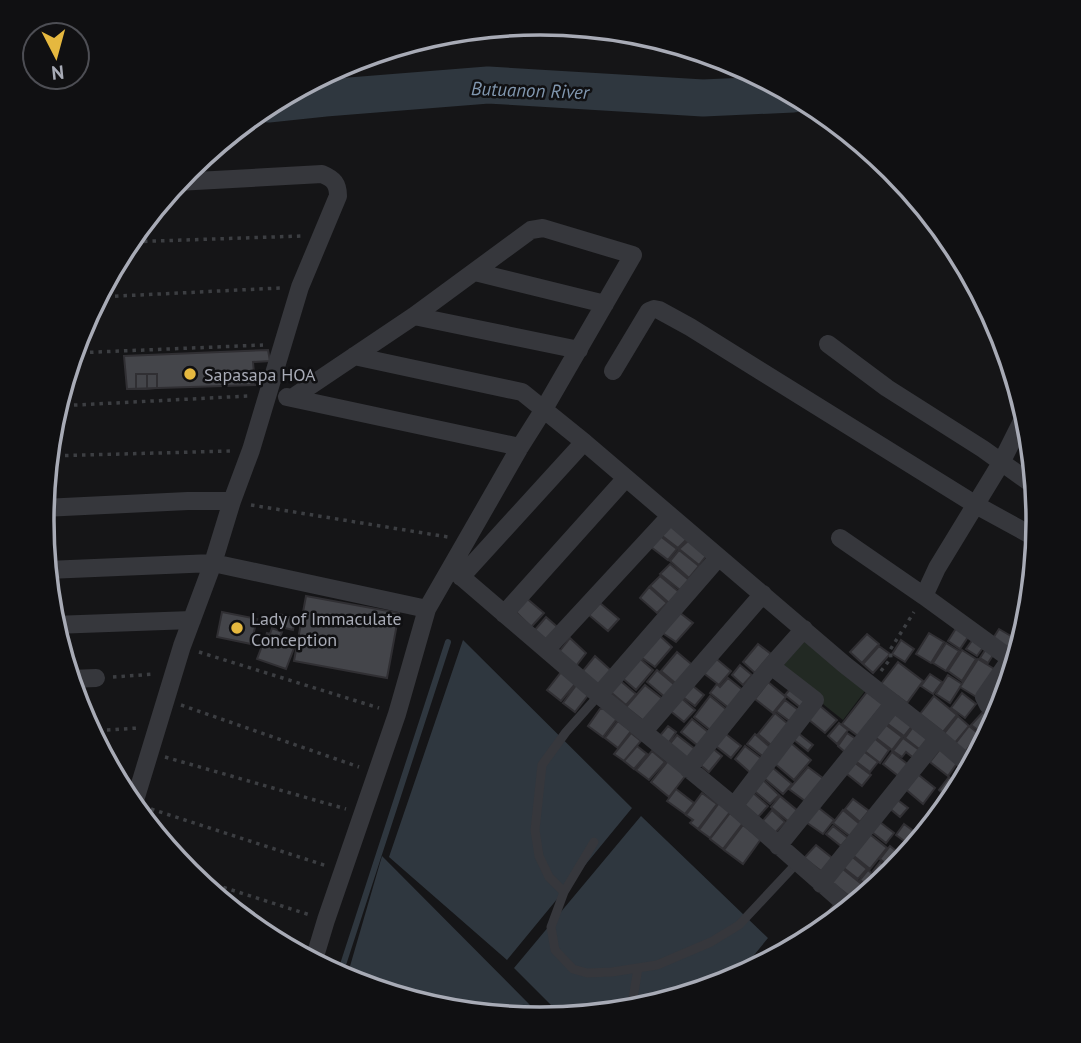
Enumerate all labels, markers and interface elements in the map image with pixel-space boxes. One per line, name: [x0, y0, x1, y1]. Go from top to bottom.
north arrow: [21, 21, 91, 91]
text: N: [50, 60, 65, 85]
water label: Butuanon River: [471, 76, 591, 104]
place label: Sapasapa HOA: [204, 363, 316, 386]
marker: Sapasapa HOA: [182, 366, 198, 382]
place label: Lady of Immaculate Conception: [251, 607, 402, 651]
marker: Lady of Immaculate Conception: [229, 620, 245, 636]

